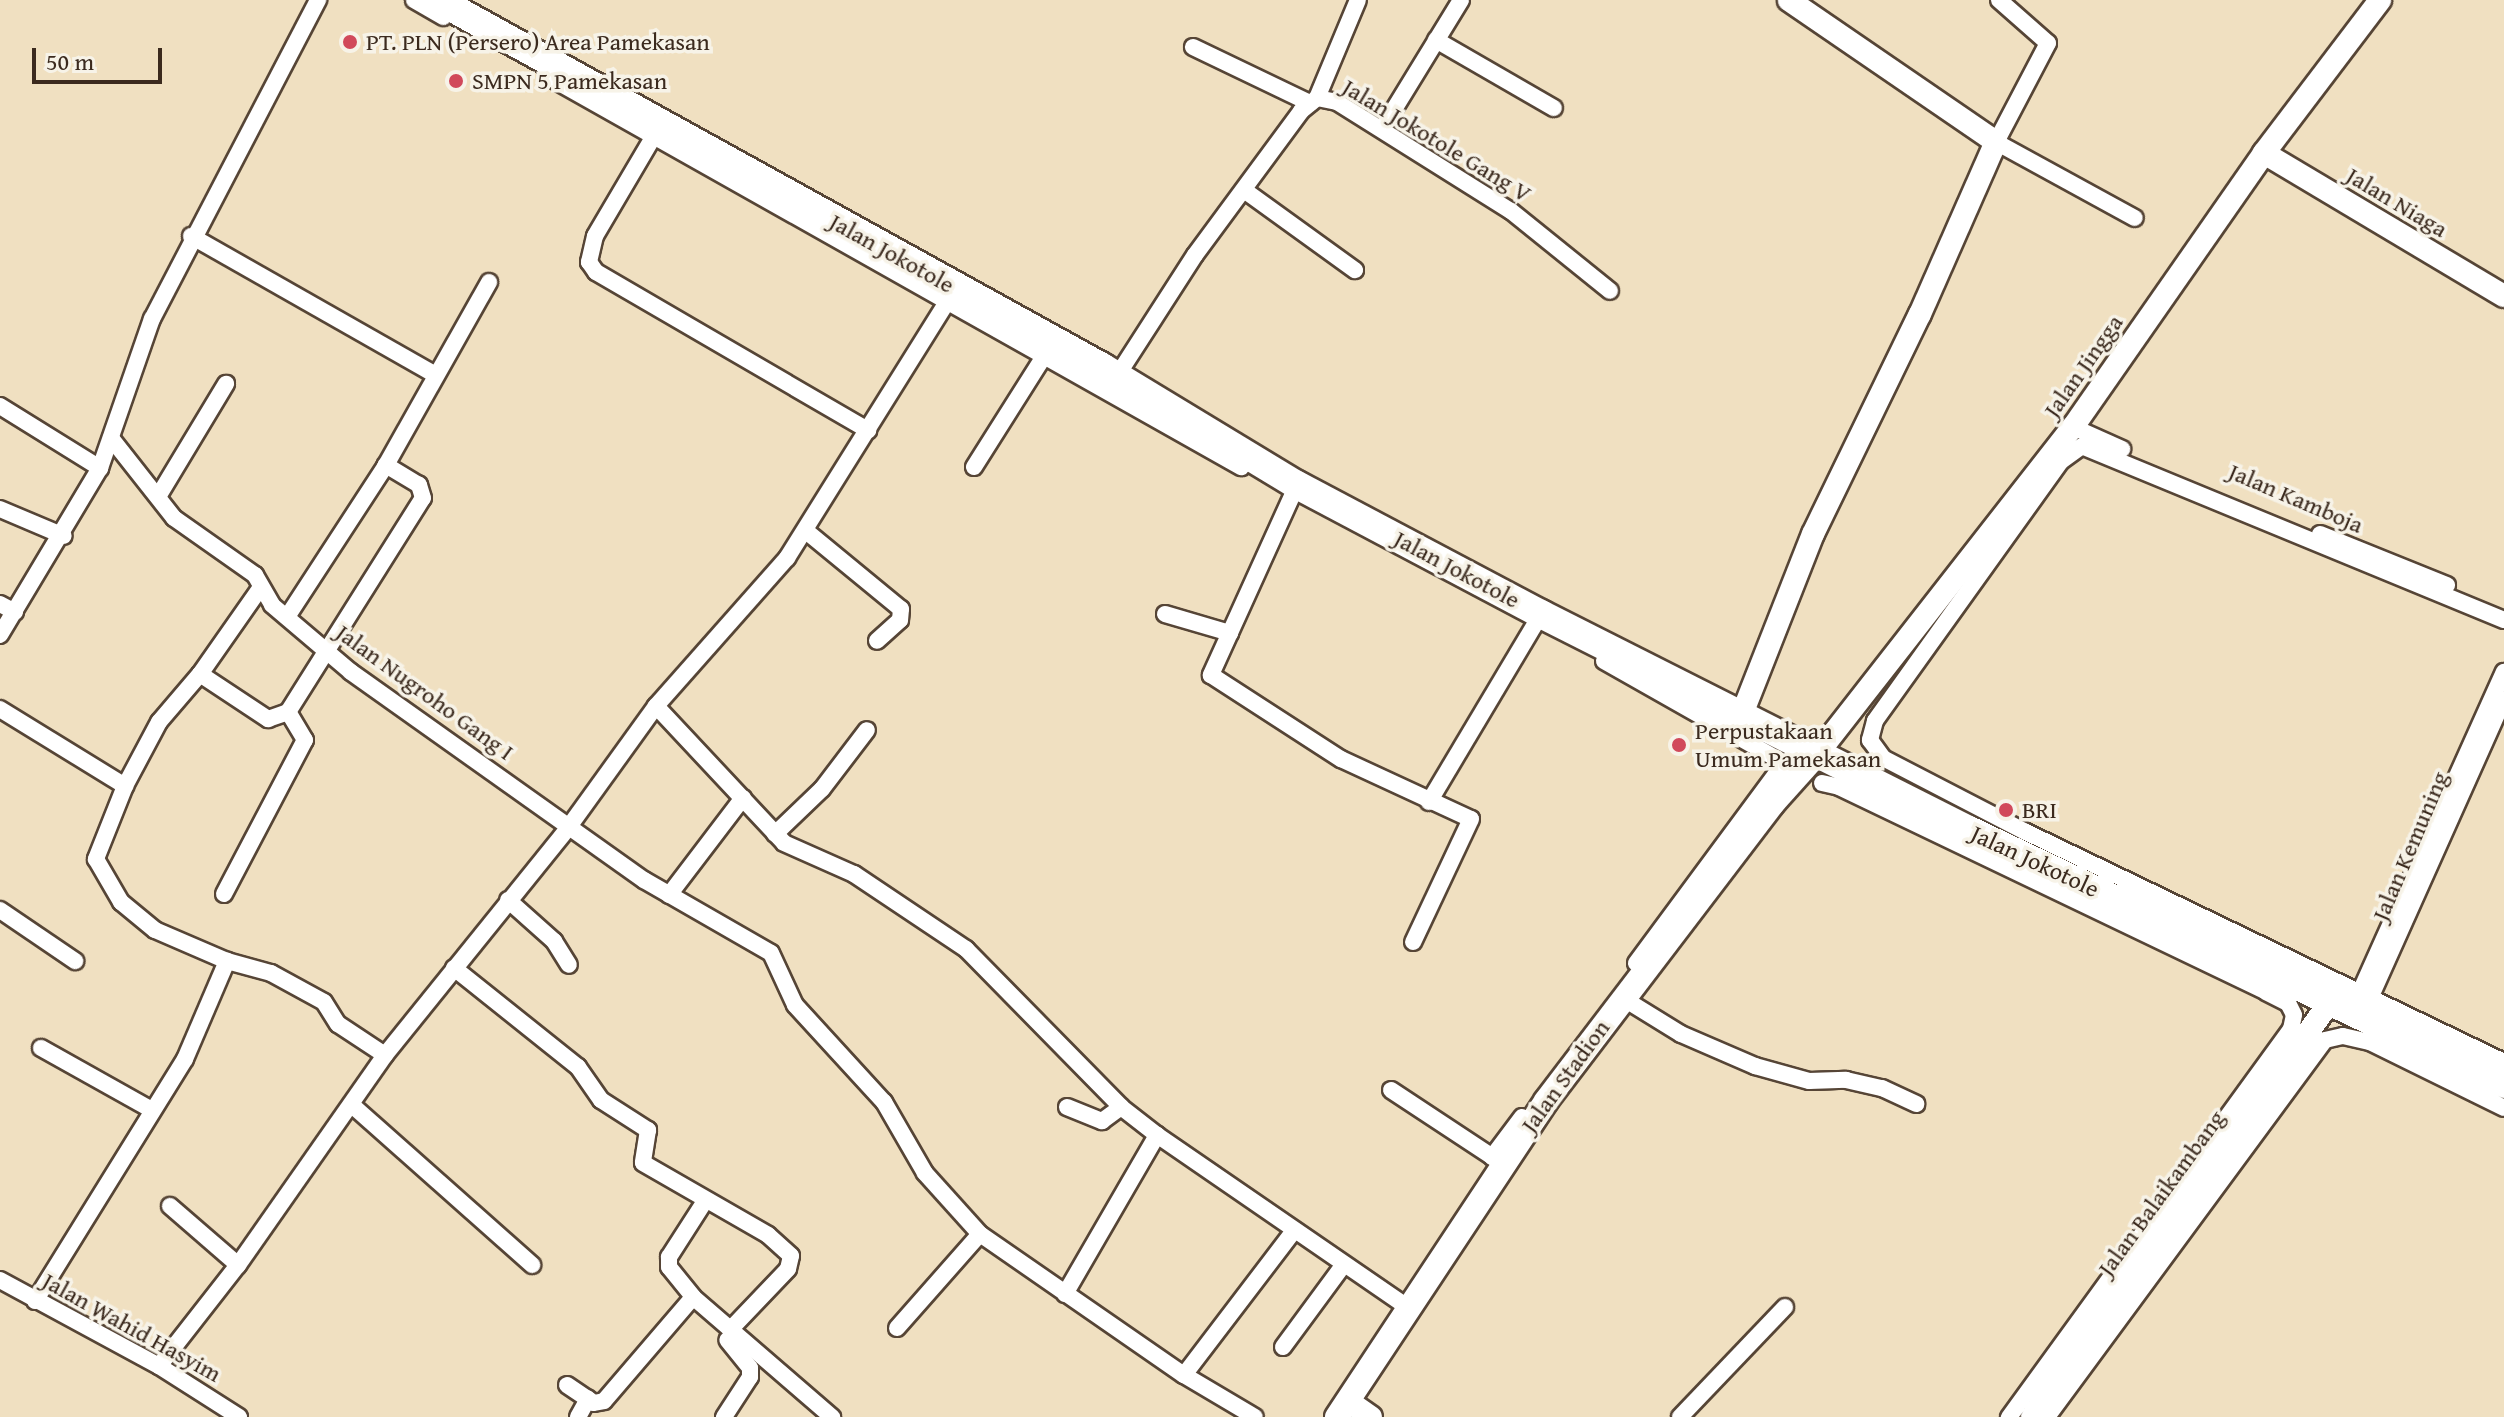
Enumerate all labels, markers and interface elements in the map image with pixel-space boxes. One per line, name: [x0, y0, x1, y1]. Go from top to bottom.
place label: PT. PLN (Persero) Area Pamekasan: [366, 28, 710, 56]
scale bar: [36, 32, 166, 82]
marker: PT. PLN (Persero) Area Pamekasan: [341, 33, 359, 51]
text: 50 m: [46, 44, 94, 79]
place label: SMPN 5 Pamekasan: [472, 67, 667, 95]
marker: SMPN 5 Pamekasan: [447, 72, 465, 90]
street label: Jalan Jokotole Gang V: [1337, 72, 1537, 208]
street label: Jalan Niaga: [2341, 161, 2453, 243]
street label: Jalan Jokotole: [825, 207, 959, 299]
street label: Jalan Jingga: [2037, 309, 2129, 423]
street label: Jalan Kamboja: [2224, 457, 2368, 539]
street label: Jalan Jokotole: [1389, 524, 1525, 614]
street label: Jalan Nugroho Gang I: [330, 618, 520, 766]
place label: Perpustakaan Umum Pamekasan: [1695, 717, 1881, 773]
marker: Perpustakaan Umum Pamekasan: [1670, 736, 1688, 754]
street label: Jalan Kemuning: [2366, 767, 2454, 925]
place label: BRI: [2022, 796, 2057, 824]
marker: BRI: [1997, 801, 2015, 819]
street label: Jalan Jokotole: [1966, 819, 2104, 903]
street label: Jalan Stadion: [1514, 1014, 1616, 1138]
street label: Jalan Balaikambang: [2091, 1105, 2231, 1281]
street label: Jalan Wahid Hasyim: [38, 1266, 226, 1388]

